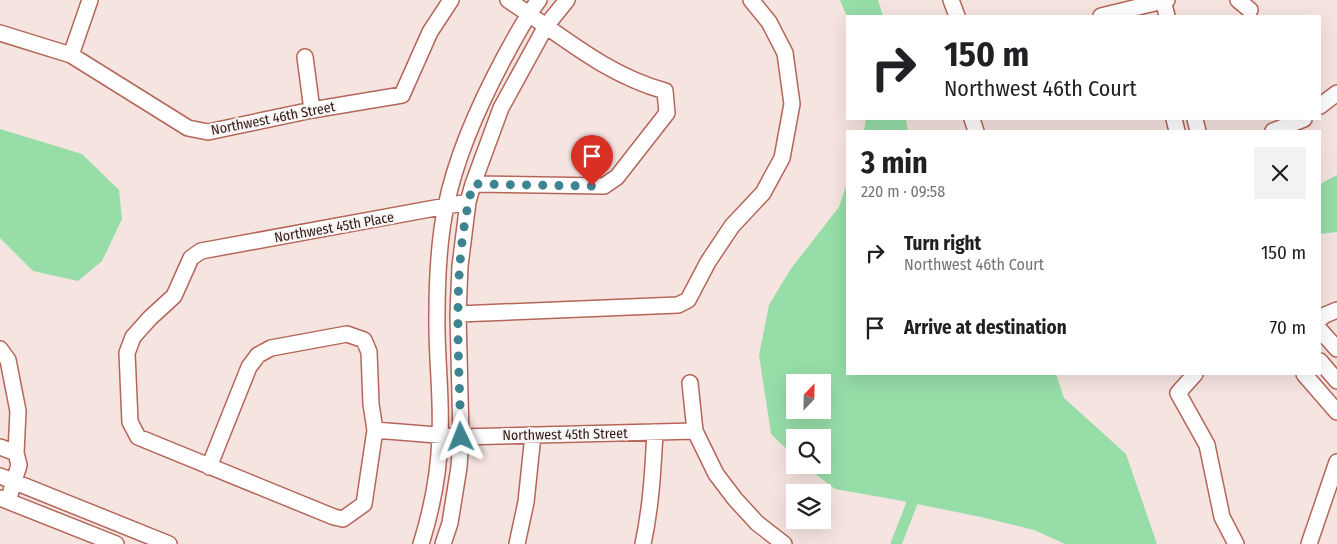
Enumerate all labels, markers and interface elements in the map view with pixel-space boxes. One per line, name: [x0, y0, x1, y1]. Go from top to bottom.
text: 150 m: [944, 33, 1029, 75]
icon: right: [861, 35, 926, 100]
text: Northwest 46th Court: [944, 75, 1137, 102]
street label: Northwest 46th Street: [210, 98, 337, 139]
pin: [571, 135, 613, 186]
icon: arrive: [578, 142, 606, 170]
text: 3 min: [861, 145, 928, 181]
button: close: [1254, 147, 1306, 199]
text: 220 m · 09:58: [861, 182, 945, 201]
street label: Northwest 45th Place: [273, 209, 395, 246]
text: Turn right: [904, 232, 981, 255]
icon: right: [861, 239, 889, 267]
text: 150 m: [1261, 241, 1306, 264]
text: Northwest 46th Court: [904, 255, 1044, 274]
icon: arrive: [861, 314, 889, 342]
text: Arrive at destination: [904, 316, 1067, 339]
text: 70 m: [1270, 316, 1306, 339]
north arrow: [786, 374, 831, 419]
map controls: [786, 374, 831, 529]
position arrow: [434, 410, 486, 462]
street label: Northwest 45th Street: [502, 425, 628, 444]
button: search: [786, 429, 831, 474]
button: layers: [786, 484, 831, 529]

